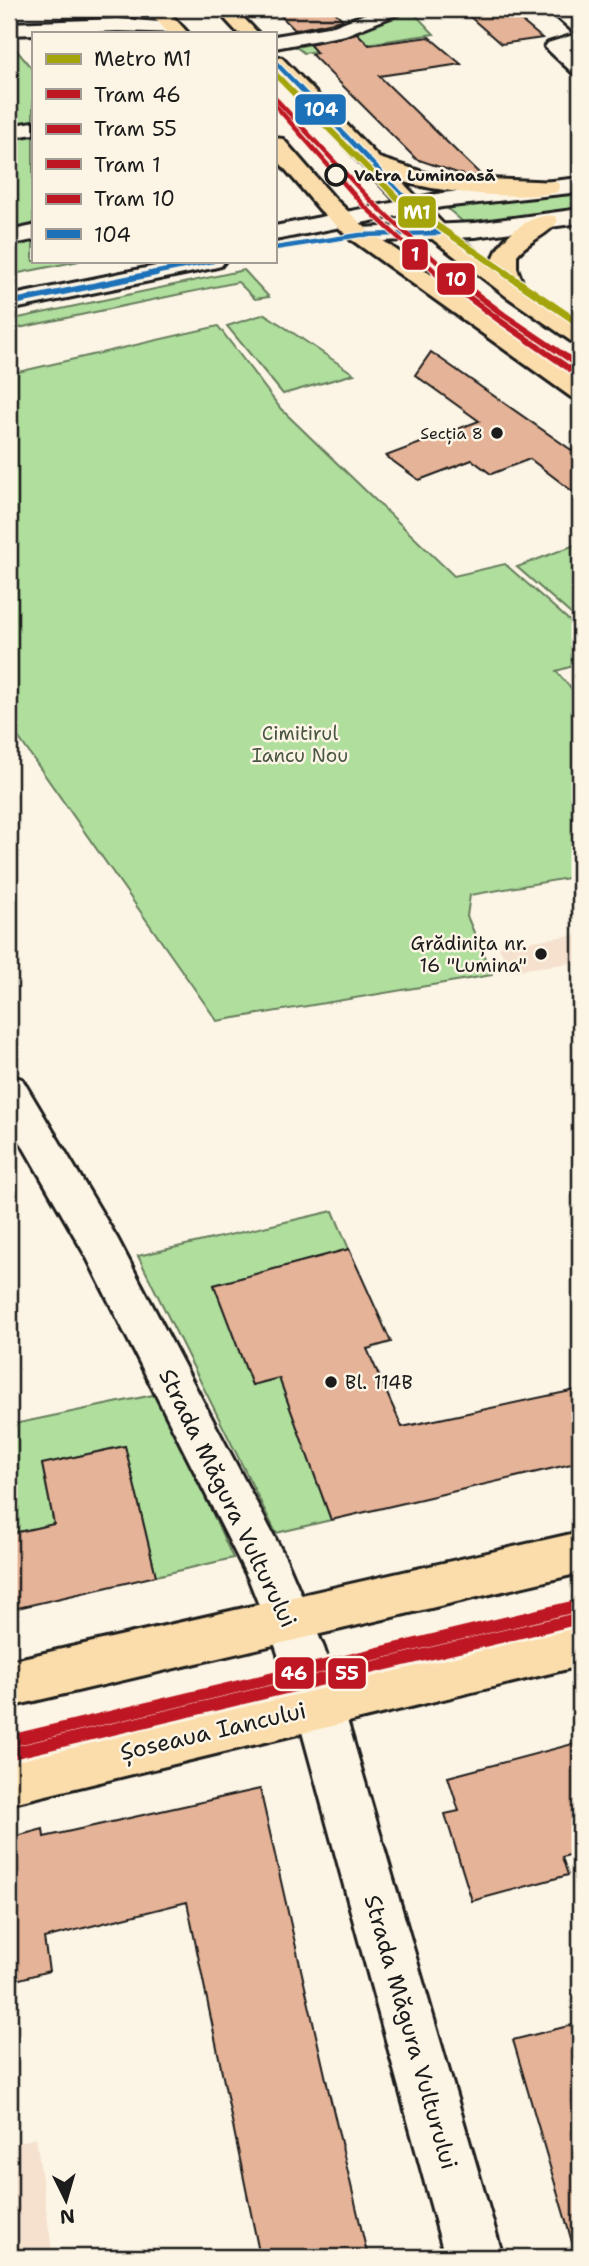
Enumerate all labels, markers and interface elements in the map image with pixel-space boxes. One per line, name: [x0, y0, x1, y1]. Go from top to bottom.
legend: [32, 32, 276, 262]
text: Metro M1: [94, 45, 192, 73]
text: Tram 46: [94, 81, 181, 109]
line badge: 104: [294, 93, 347, 126]
text: 104: [304, 97, 339, 122]
text: Tram 55: [94, 115, 177, 143]
text: Tram 1: [94, 151, 161, 179]
marker: Vatra Luminoasă: [325, 164, 347, 186]
place label: Vatra Luminoasă: [354, 165, 496, 186]
text: Tram 10: [94, 185, 175, 213]
line badge: M1: [397, 195, 437, 229]
text: M1: [403, 200, 431, 225]
text: 104: [94, 221, 131, 249]
line badge: 1: [401, 238, 429, 271]
text: 1: [411, 242, 419, 267]
line badge: 10: [436, 262, 476, 296]
text: 10: [445, 267, 467, 292]
place label: Secția 8: [420, 423, 483, 445]
marker: Secția 8: [489, 425, 505, 441]
park label: Cimitirul Iancu Nou: [252, 721, 348, 768]
place label: Grădinița nr. 16 "Lumina": [411, 931, 527, 978]
marker: Grădinița nr. 16 "Lumina": [533, 946, 549, 962]
street label: Strada Măgura Vulturului: [152, 1364, 304, 1632]
place label: Bl. 114B: [345, 1370, 413, 1395]
marker: Bl. 114B: [323, 1374, 339, 1390]
line badge: 46: [274, 1656, 315, 1690]
line badge: 55: [327, 1657, 367, 1690]
text: 46: [281, 1661, 307, 1686]
text: 55: [335, 1661, 359, 1686]
street label: Șoseaua Iancului: [117, 1695, 309, 1768]
street label: Strada Măgura Vulturului: [357, 1891, 465, 2173]
north arrow: [32, 2164, 102, 2234]
text: N: [59, 2203, 76, 2230]

